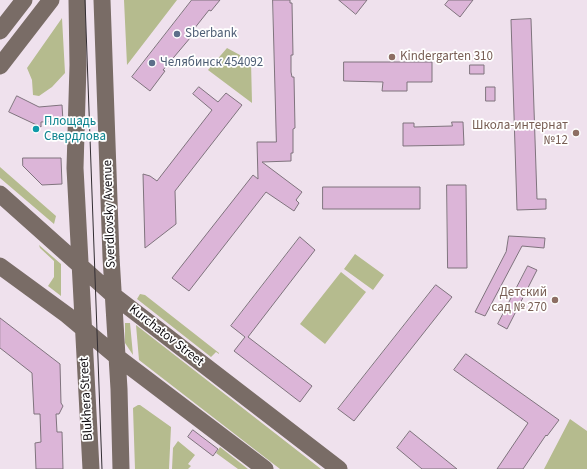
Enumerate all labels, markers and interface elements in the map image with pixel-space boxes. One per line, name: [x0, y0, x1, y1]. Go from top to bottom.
place label: Sberbank: [185, 26, 237, 42]
marker: Sberbank: [172, 29, 182, 39]
place label: Kindergarten 310: [400, 49, 493, 65]
marker: Kindergarten 310: [387, 52, 397, 62]
place label: Челябинск 454092: [160, 55, 263, 71]
marker: Челябинск 454092: [147, 58, 157, 68]
place label: Площадь Свердлова: [44, 114, 106, 145]
place label: Школа-интернат №12: [472, 118, 568, 149]
marker: Площадь Свердлова: [31, 124, 41, 134]
marker: Школа-интернат №12: [571, 128, 581, 138]
street label: Sverdlovsky Avenue: [100, 160, 120, 268]
place label: Детский сад № 270: [492, 285, 547, 316]
marker: Детский сад № 270: [550, 295, 560, 305]
street label: Kurchatov Street: [125, 302, 207, 370]
street label: Blukhera Street: [77, 357, 97, 441]

